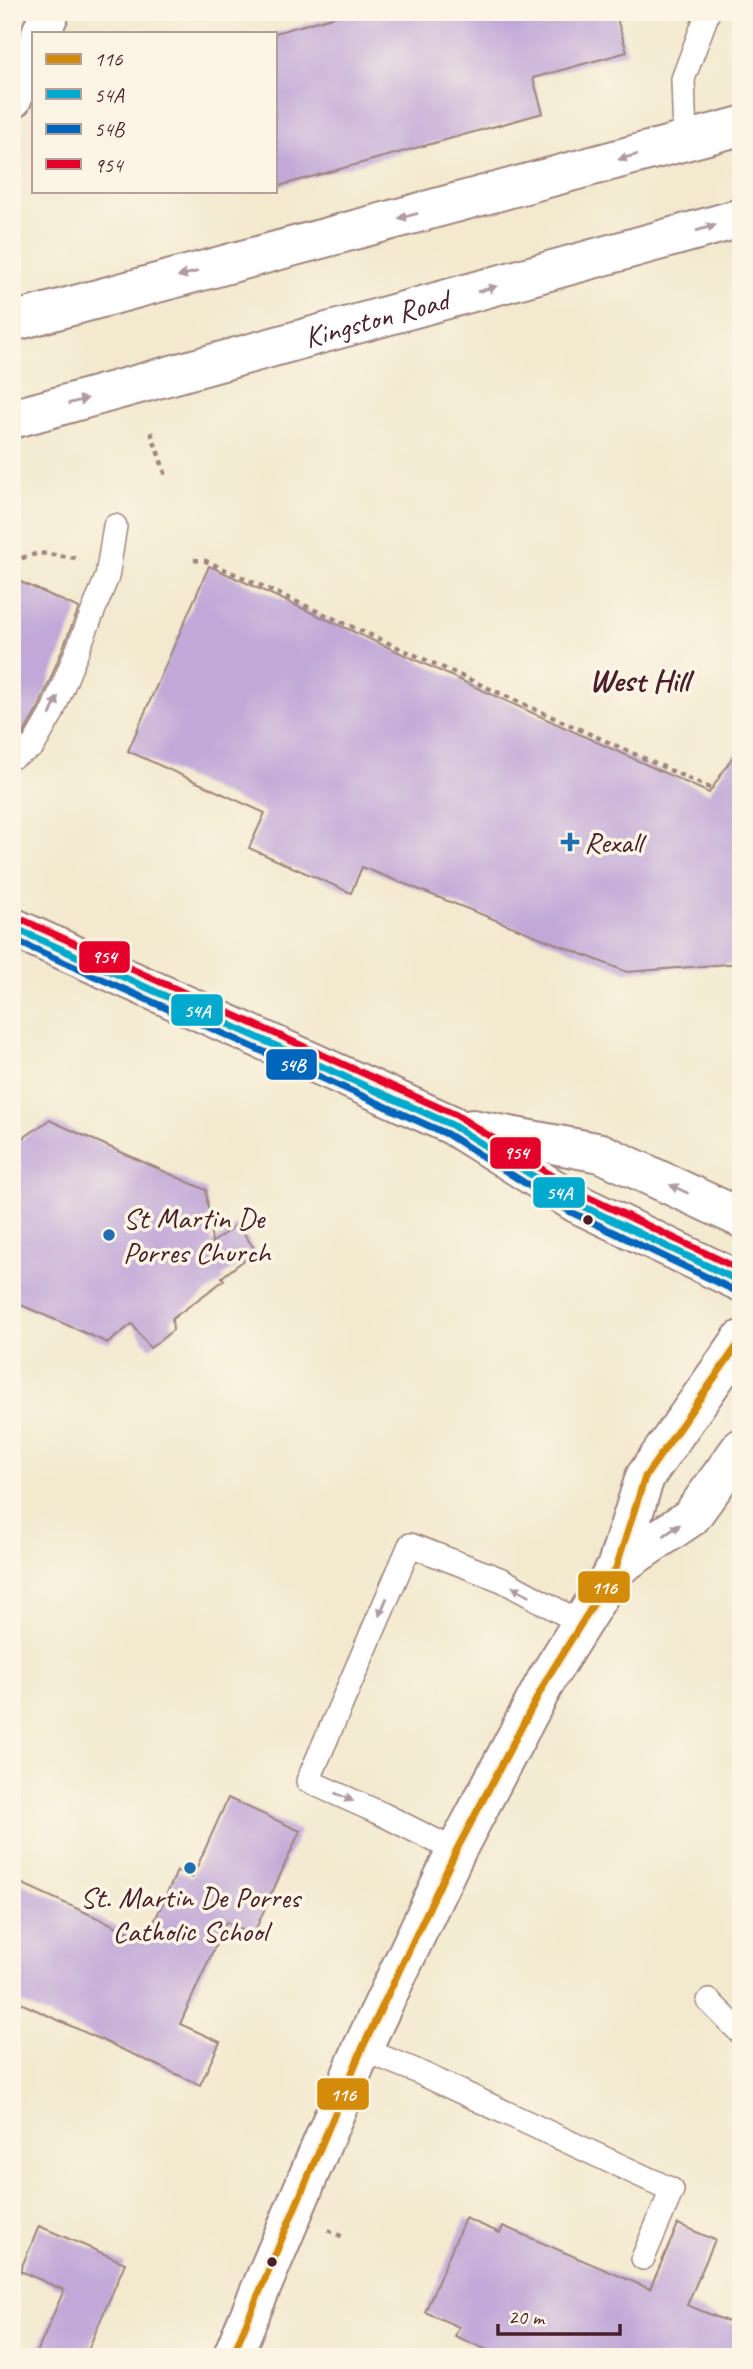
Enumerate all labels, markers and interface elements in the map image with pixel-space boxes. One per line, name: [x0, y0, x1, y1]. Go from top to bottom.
legend: [32, 32, 276, 192]
text: 116: [94, 46, 123, 72]
text: 54A: [94, 82, 125, 108]
text: 54B: [94, 116, 126, 142]
text: 954: [94, 152, 125, 178]
one-way arrow: [616, 152, 638, 163]
one-way arrow: [397, 211, 418, 221]
one-way arrow: [695, 222, 717, 233]
one-way arrow: [177, 270, 198, 280]
street label: Kingston Road: [300, 279, 457, 356]
one-way arrow: [476, 283, 498, 294]
one-way arrow: [67, 395, 89, 406]
district label: West Hill: [589, 660, 695, 701]
one-way arrow: [48, 696, 60, 716]
place label: Rexall: [584, 823, 647, 861]
marker: Rexall: [562, 834, 578, 850]
line badge: 954: [78, 940, 131, 974]
text: 954: [91, 945, 119, 969]
line badge: 54A: [170, 993, 224, 1027]
text: 54A: [184, 999, 212, 1023]
line badge: 54B: [265, 1048, 318, 1081]
text: 54B: [279, 1053, 307, 1077]
line badge: 954: [489, 1136, 542, 1170]
text: 954: [503, 1141, 531, 1165]
line badge: 54A: [532, 1176, 586, 1209]
text: 54A: [546, 1181, 574, 1205]
one-way arrow: [669, 1183, 689, 1195]
place label: St Martin De Porres Church: [123, 1199, 273, 1271]
unlabelled marker: [581, 1213, 595, 1227]
marker: St Martin De Porres Church: [101, 1227, 117, 1243]
one-way arrow: [663, 1524, 682, 1537]
line badge: 116: [577, 1570, 631, 1604]
text: 116: [591, 1576, 619, 1600]
one-way arrow: [511, 1585, 531, 1596]
one-way arrow: [377, 1597, 388, 1618]
one-way arrow: [333, 1792, 354, 1803]
marker: St. Martin De Porres Catholic School: [182, 1860, 198, 1876]
place label: St. Martin De Porres Catholic School: [80, 1878, 303, 1950]
line badge: 116: [316, 2077, 370, 2111]
text: 116: [330, 2083, 358, 2107]
unlabelled marker: [265, 2255, 279, 2269]
scale bar: [498, 2292, 620, 2336]
text: 20 m: [508, 2304, 546, 2330]

